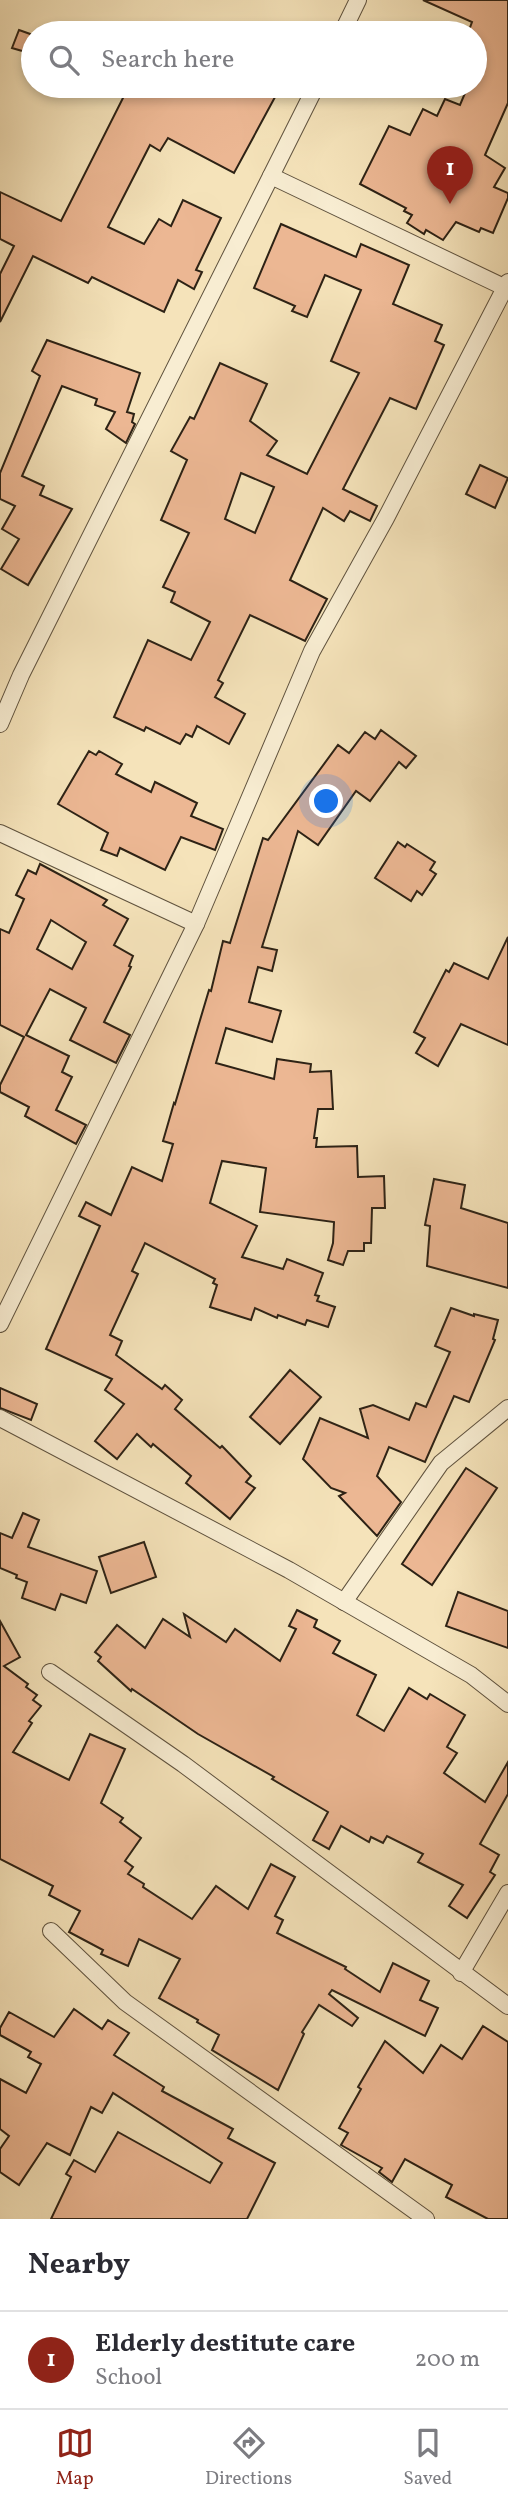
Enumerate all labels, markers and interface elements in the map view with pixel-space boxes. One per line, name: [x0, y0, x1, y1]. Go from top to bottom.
search box: [21, 21, 487, 98]
icon: search: [45, 41, 83, 79]
text: Search here: [101, 42, 234, 78]
pin: 1: [427, 146, 473, 204]
your location: [309, 784, 343, 818]
text: Nearby: [28, 2244, 130, 2286]
text: Elderly destitute care: [95, 2326, 355, 2362]
text: 1: [46, 2344, 56, 2376]
text: 200 m: [415, 2344, 480, 2376]
text: School: [95, 2362, 162, 2394]
tab: Map: [56, 2424, 94, 2492]
tab: Directions: [205, 2424, 292, 2492]
tab: Saved: [403, 2424, 452, 2492]

